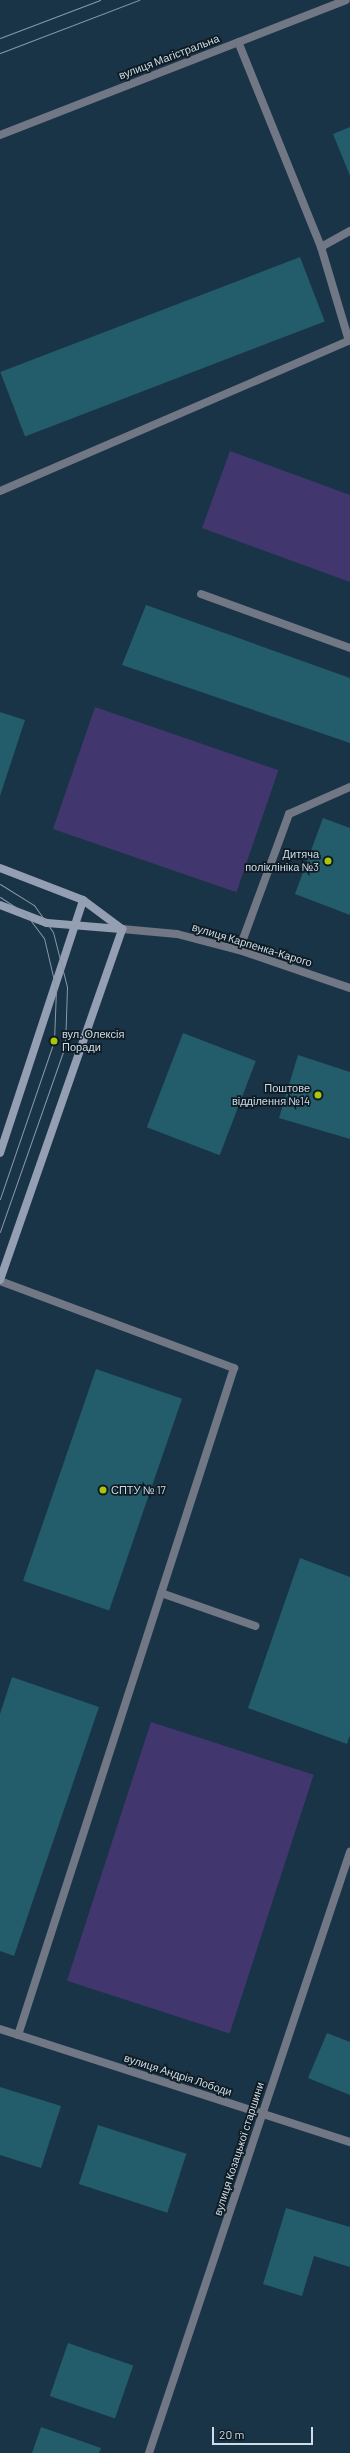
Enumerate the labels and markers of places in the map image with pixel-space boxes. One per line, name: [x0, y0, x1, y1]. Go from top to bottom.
place label: Дитяча поліклініка №3: [245, 848, 319, 874]
marker: Дитяча поліклініка №3: [322, 855, 334, 867]
place label: вул. Олексія Поради: [62, 1028, 124, 1054]
marker: вул. Олексія Поради: [49, 1036, 59, 1046]
place label: Поштове відділення №14: [232, 1082, 310, 1108]
marker: Поштове відділення №14: [313, 1090, 323, 1100]
place label: СПТУ № 17: [111, 1483, 166, 1497]
marker: СПТУ № 17: [98, 1485, 108, 1495]

